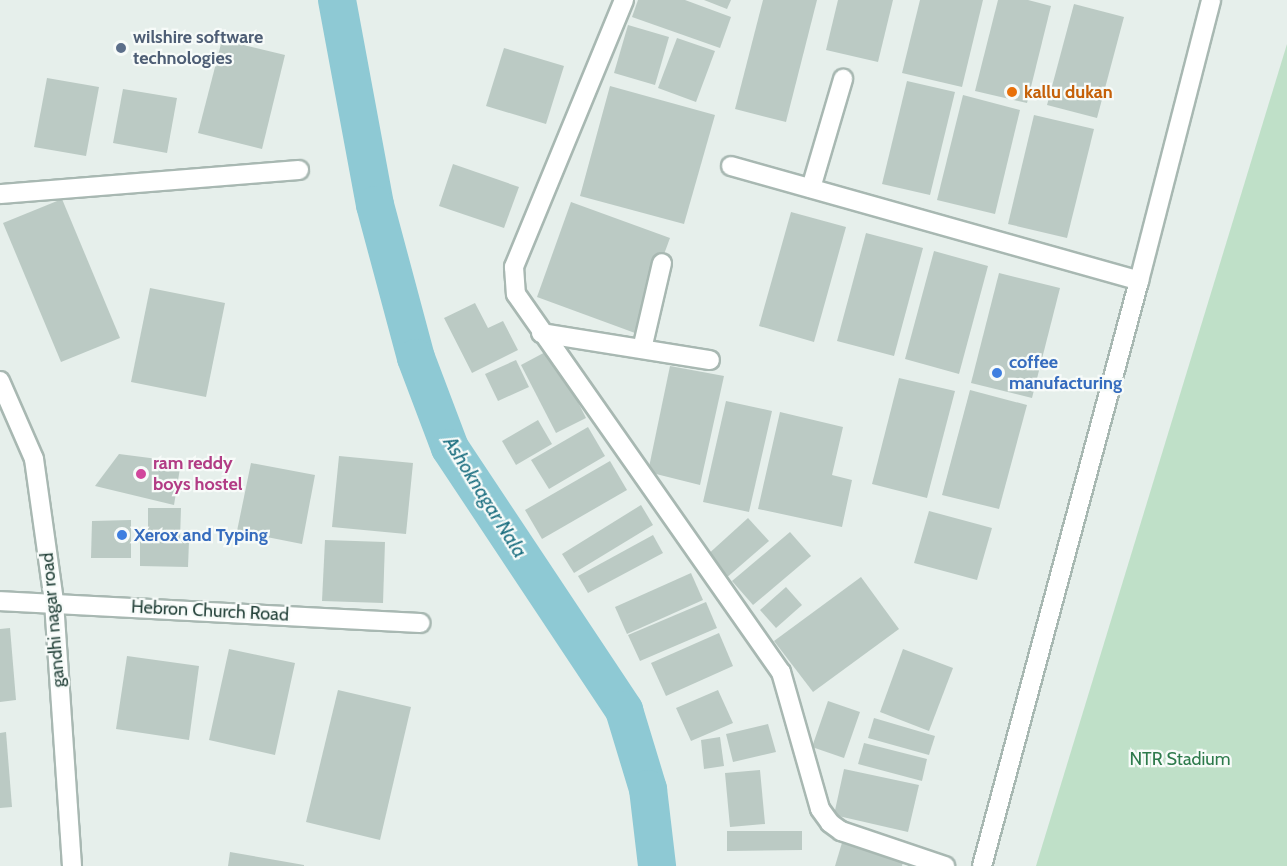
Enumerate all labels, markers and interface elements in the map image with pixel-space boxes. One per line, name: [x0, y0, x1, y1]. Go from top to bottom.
place label: wilshire software technologies: [133, 27, 263, 70]
marker: wilshire software technologies: [114, 41, 128, 55]
place label: kallu dukan: [1024, 81, 1113, 103]
marker: kallu dukan: [1005, 85, 1019, 99]
place label: coffee manufacturing: [1009, 352, 1122, 394]
marker: coffee manufacturing: [990, 366, 1004, 380]
water label: Ashoknagar Nala: [438, 432, 532, 562]
place label: ram reddy boys hostel: [153, 453, 243, 496]
marker: ram reddy boys hostel: [134, 467, 148, 481]
place label: Xerox and Typing: [134, 524, 268, 546]
marker: Xerox and Typing: [115, 528, 129, 542]
street label: gandhi nagar road: [36, 552, 70, 688]
street label: Hebron Church Road: [131, 596, 289, 626]
park label: NTR Stadium: [1129, 748, 1231, 770]

